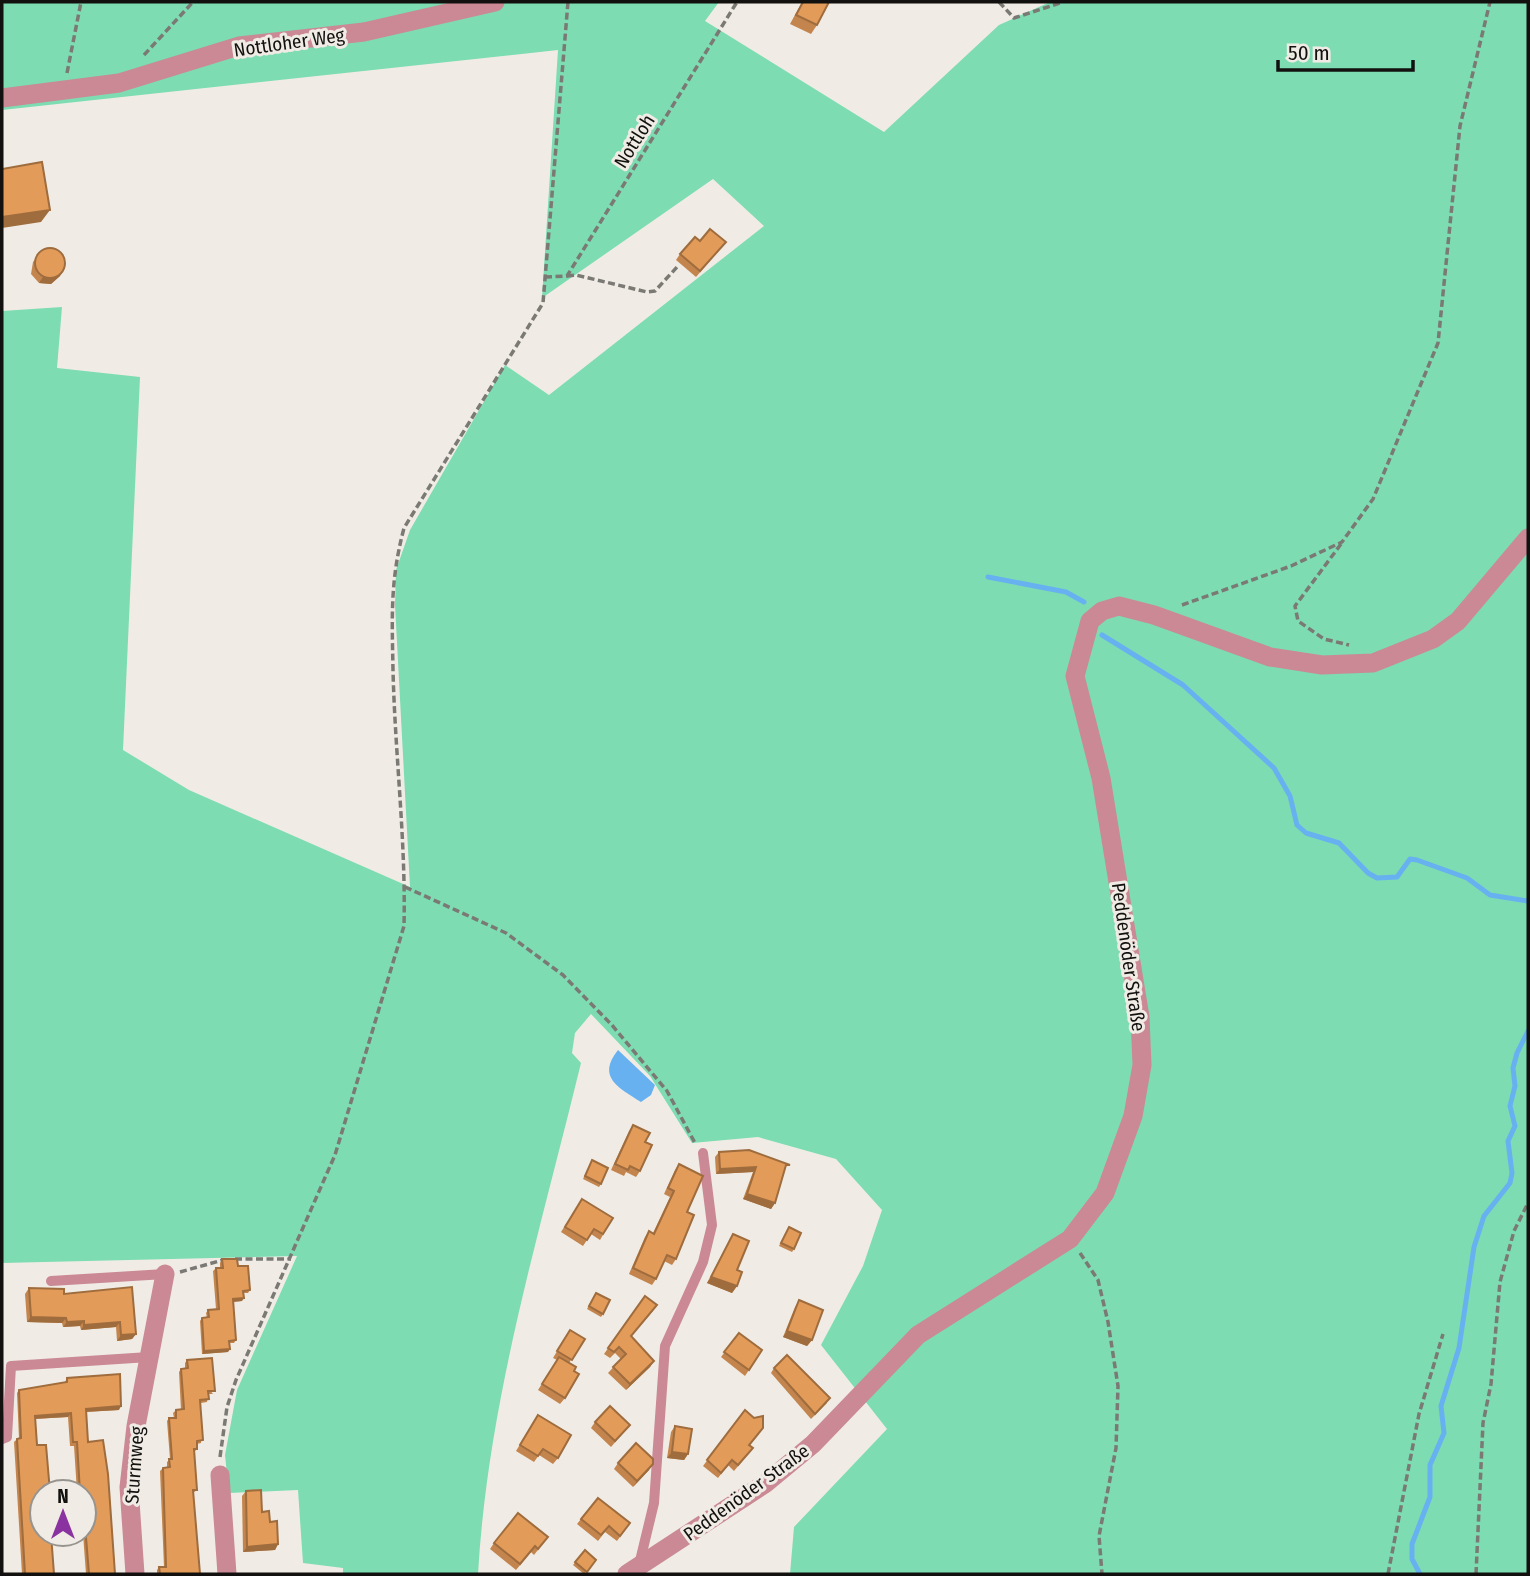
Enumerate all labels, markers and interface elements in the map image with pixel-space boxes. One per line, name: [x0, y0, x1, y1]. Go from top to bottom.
street label: Nottloher Weg: [232, 23, 346, 62]
scale bar: [1278, 28, 1413, 72]
text: 50 m: [1288, 40, 1330, 66]
street label: Nottloh: [609, 110, 660, 172]
street label: Peddenöder Straße: [1107, 881, 1150, 1033]
street label: Sturmweg: [120, 1425, 149, 1505]
street label: Peddenöder Straße: [679, 1439, 814, 1546]
north arrow: [28, 1478, 98, 1548]
text: N: [57, 1485, 69, 1508]

